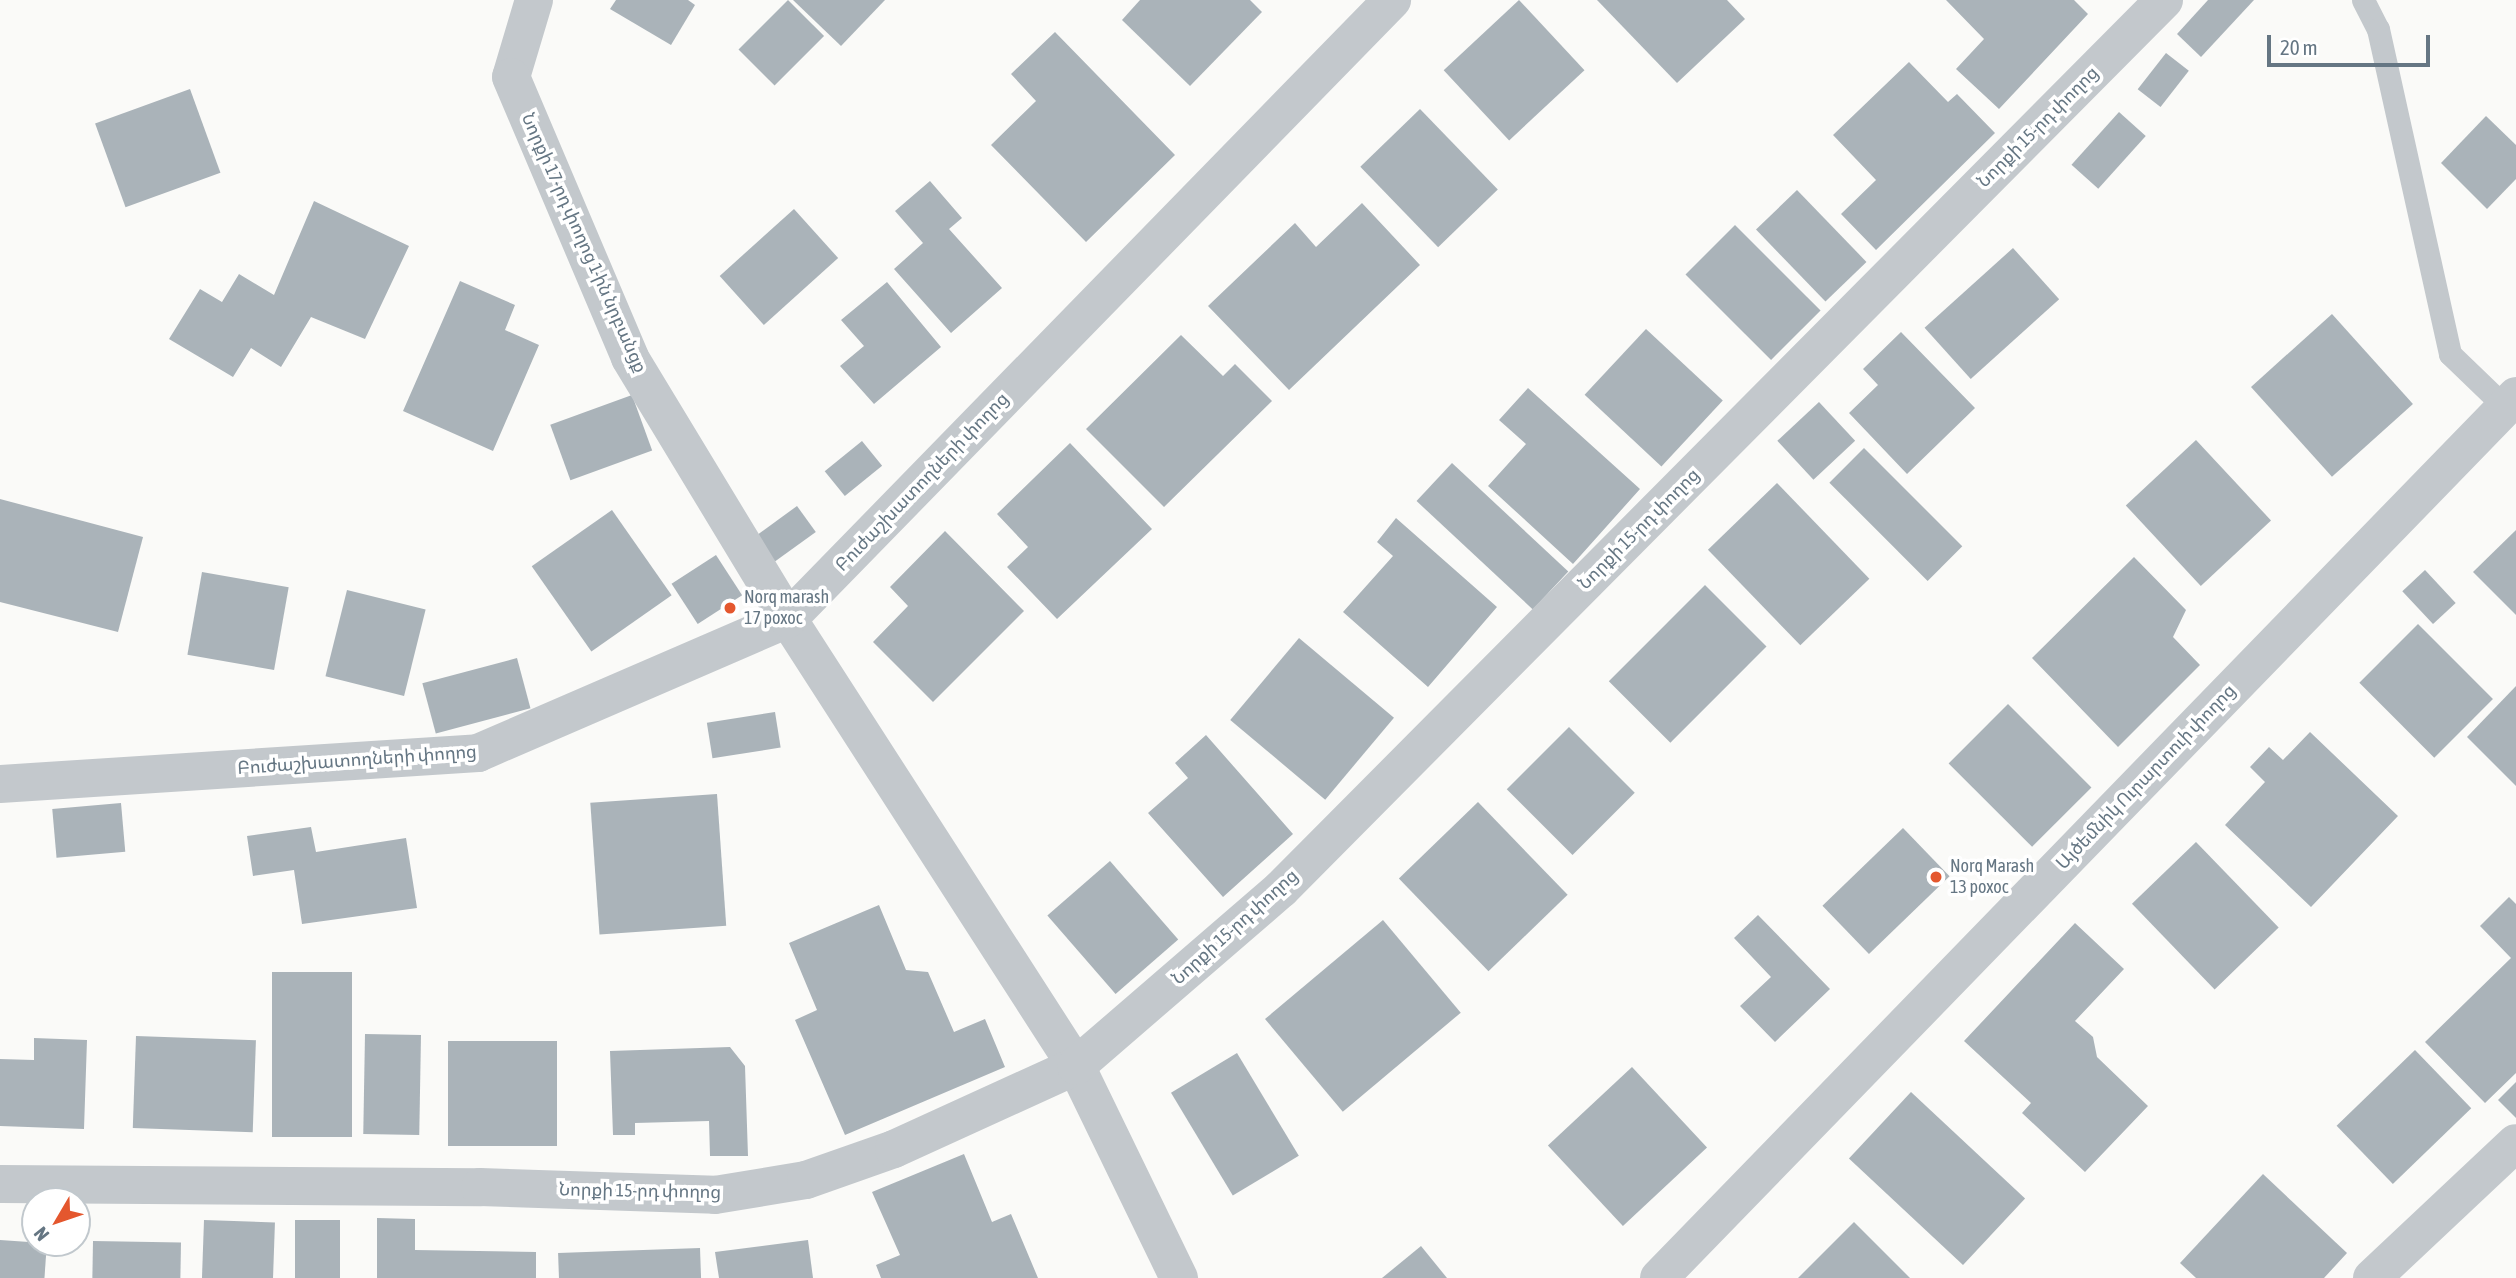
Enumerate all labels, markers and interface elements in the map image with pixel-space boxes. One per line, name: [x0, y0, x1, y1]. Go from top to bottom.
scale bar: [2271, 21, 2434, 65]
text: 20 m: [2280, 35, 2318, 59]
street label: Նորքի 15-րդ փողոց: [1973, 62, 2103, 192]
street label: Նորքի 17-րդ փողոց 1-ին նրբանցք: [517, 110, 651, 376]
street label: Բուժաշխատողների փողոց: [831, 388, 1013, 576]
street label: Նորքի 15-րդ փողոց: [1574, 464, 1704, 594]
place label: Norq marash 17 poxoc: [744, 587, 829, 630]
marker: Norq marash 17 poxoc: [722, 600, 738, 616]
street label: Այծեմնիկ Ուրարտուի փողոց: [2052, 680, 2240, 874]
street label: Բուժաշխատողների փողոց: [237, 741, 477, 779]
place label: Norq Marash 13 poxoc: [1950, 856, 2034, 898]
street label: Նորքի 15-րդ փողոց: [1167, 865, 1303, 989]
marker: Norq Marash 13 poxoc: [1928, 869, 1944, 885]
street label: Նորքի 15-րդ փողոց: [559, 1179, 721, 1203]
north arrow: [21, 1187, 91, 1257]
text: N: [29, 1223, 53, 1245]

